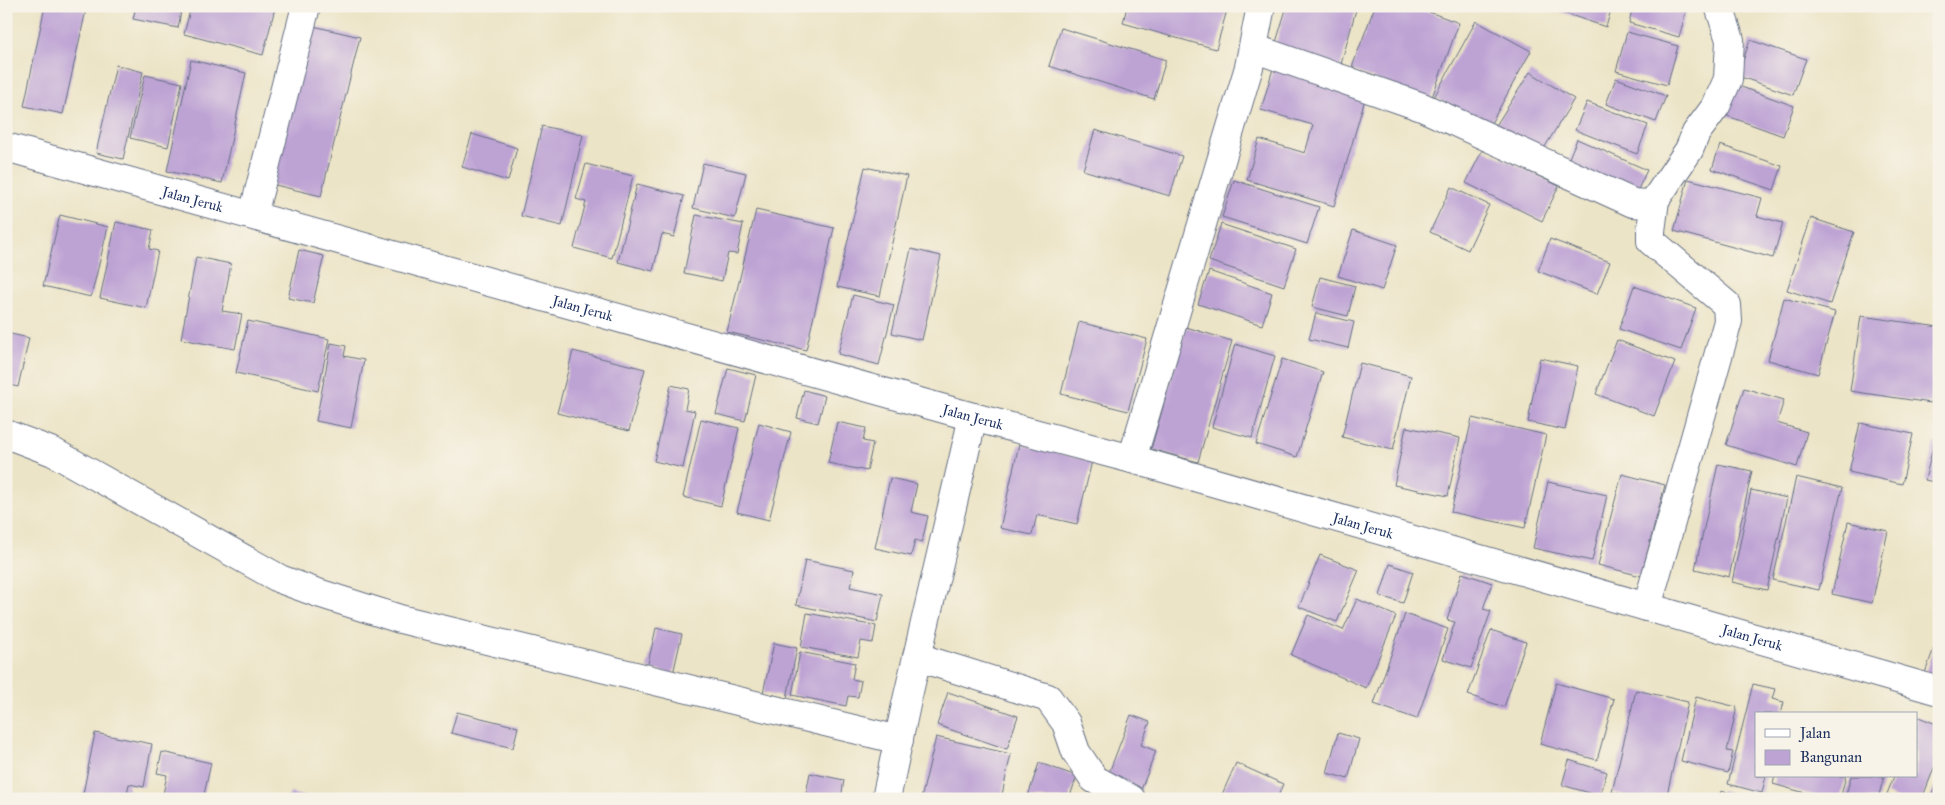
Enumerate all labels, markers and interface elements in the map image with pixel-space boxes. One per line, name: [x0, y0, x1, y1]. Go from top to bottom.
street label: Jalan Jeruk: [158, 183, 225, 216]
street label: Jalan Jeruk: [548, 291, 615, 325]
street label: Jalan Jeruk: [938, 400, 1006, 434]
street label: Jalan Jeruk: [1329, 509, 1396, 543]
street label: Jalan Jeruk: [1718, 621, 1785, 655]
legend: [1755, 712, 1918, 778]
text: Jalan: [1798, 724, 1831, 743]
text: Bangunan: [1800, 748, 1862, 766]

